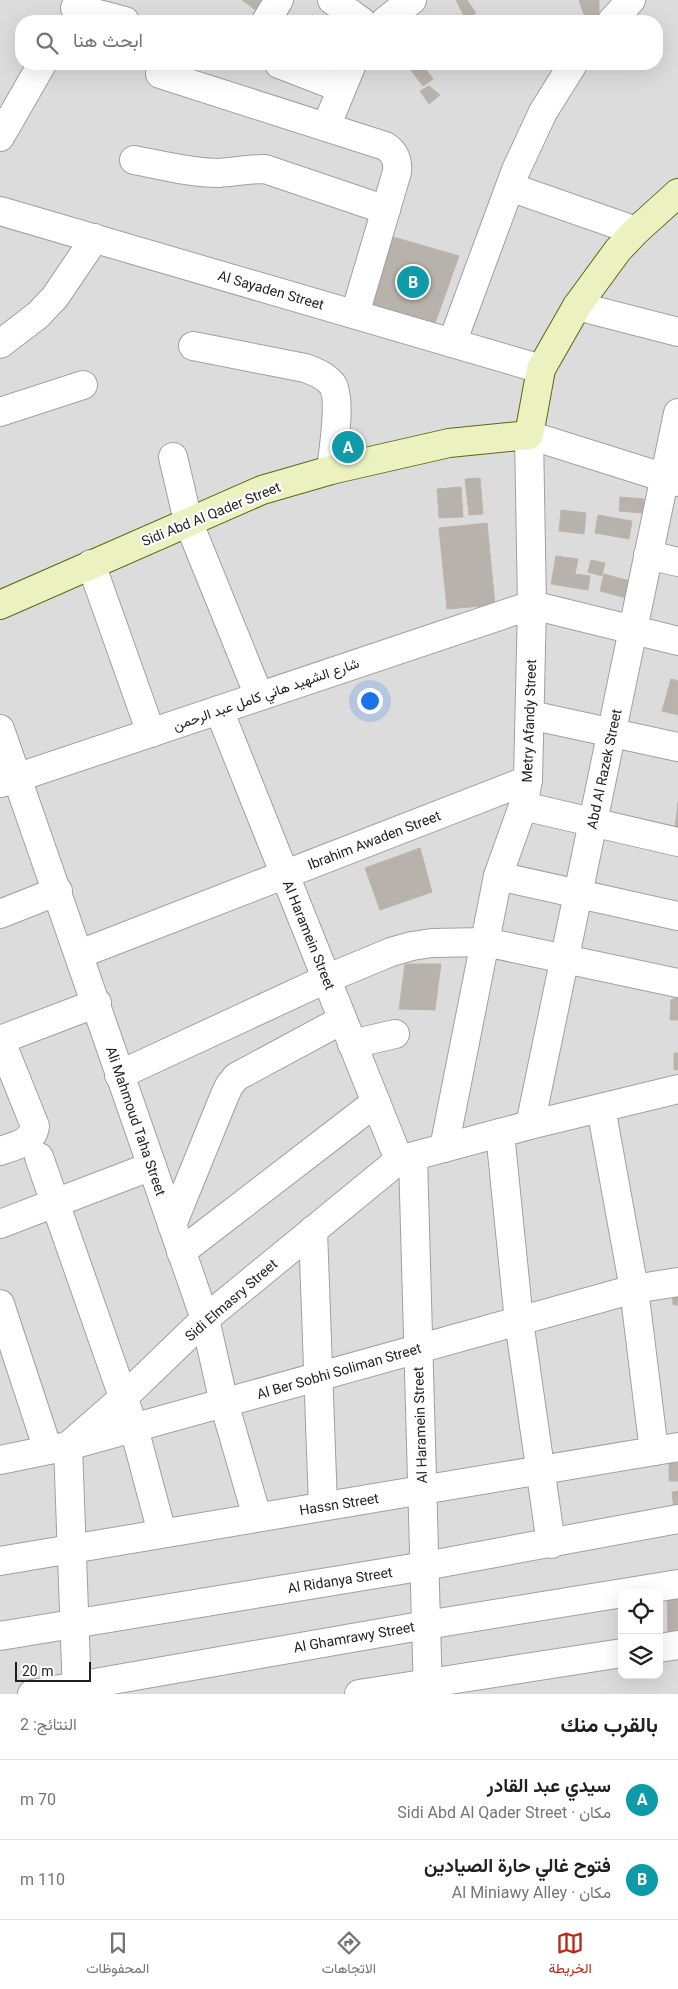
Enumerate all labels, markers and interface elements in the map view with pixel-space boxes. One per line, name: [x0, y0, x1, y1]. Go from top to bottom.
search box: [15, 15, 663, 70]
icon: search: [33, 29, 61, 57]
text: ابحث هنا: [73, 29, 143, 52]
pin: B: [397, 263, 429, 301]
street label: Al Sayaden Street: [216, 267, 326, 313]
pin: A: [332, 428, 364, 466]
street label: Sidi Abd Al Qader Street: [139, 479, 283, 549]
street label: شارع الشهيد هاني كامل عبد الرحمن: [171, 655, 363, 737]
street label: Metry Afandy Street: [519, 659, 539, 783]
your location: [357, 688, 383, 714]
street label: Abd Al Razek Street: [583, 707, 625, 831]
street label: Ibrahim Awaden Street: [305, 807, 443, 873]
street label: Al Haramein Street: [280, 878, 338, 993]
street label: Ali Mahmoud Taha Street: [103, 1044, 169, 1198]
street label: Sidi Elmasry Street: [182, 1255, 281, 1344]
street label: Al Ber Sobhi Soliman Street: [255, 1340, 423, 1402]
street label: Al Haramein Street: [410, 1366, 430, 1484]
street label: Hassn Street: [298, 1490, 380, 1518]
street label: Al Ridanya Street: [286, 1564, 394, 1596]
map controls: [618, 1589, 663, 1679]
button: locate: [618, 1589, 663, 1634]
street label: Al Ghamrawy Street: [292, 1618, 416, 1656]
button: layers: [618, 1634, 663, 1679]
scale bar: [15, 1659, 91, 1682]
text: 20 m: [22, 1663, 54, 1679]
text: بالقرب منك: [561, 1713, 658, 1737]
text: النتائج: 2: [20, 1715, 77, 1734]
text: سيدي عبد القادر: [487, 1774, 611, 1797]
text: 70 m: [20, 1790, 56, 1809]
text: A: [637, 1790, 647, 1809]
text: مكان · Sidi Abd Al Qader Street: [397, 1803, 611, 1822]
text: فتوح غالي حارة الصيادين: [424, 1854, 611, 1877]
text: 110 m: [20, 1870, 65, 1889]
text: B: [637, 1870, 647, 1889]
text: مكان · Al Miniawy Alley: [452, 1883, 611, 1902]
tab: المحفوظات: [86, 1929, 149, 1981]
tab: الاتجاهات: [322, 1929, 376, 1981]
tab: الخريطة: [548, 1929, 592, 1981]

